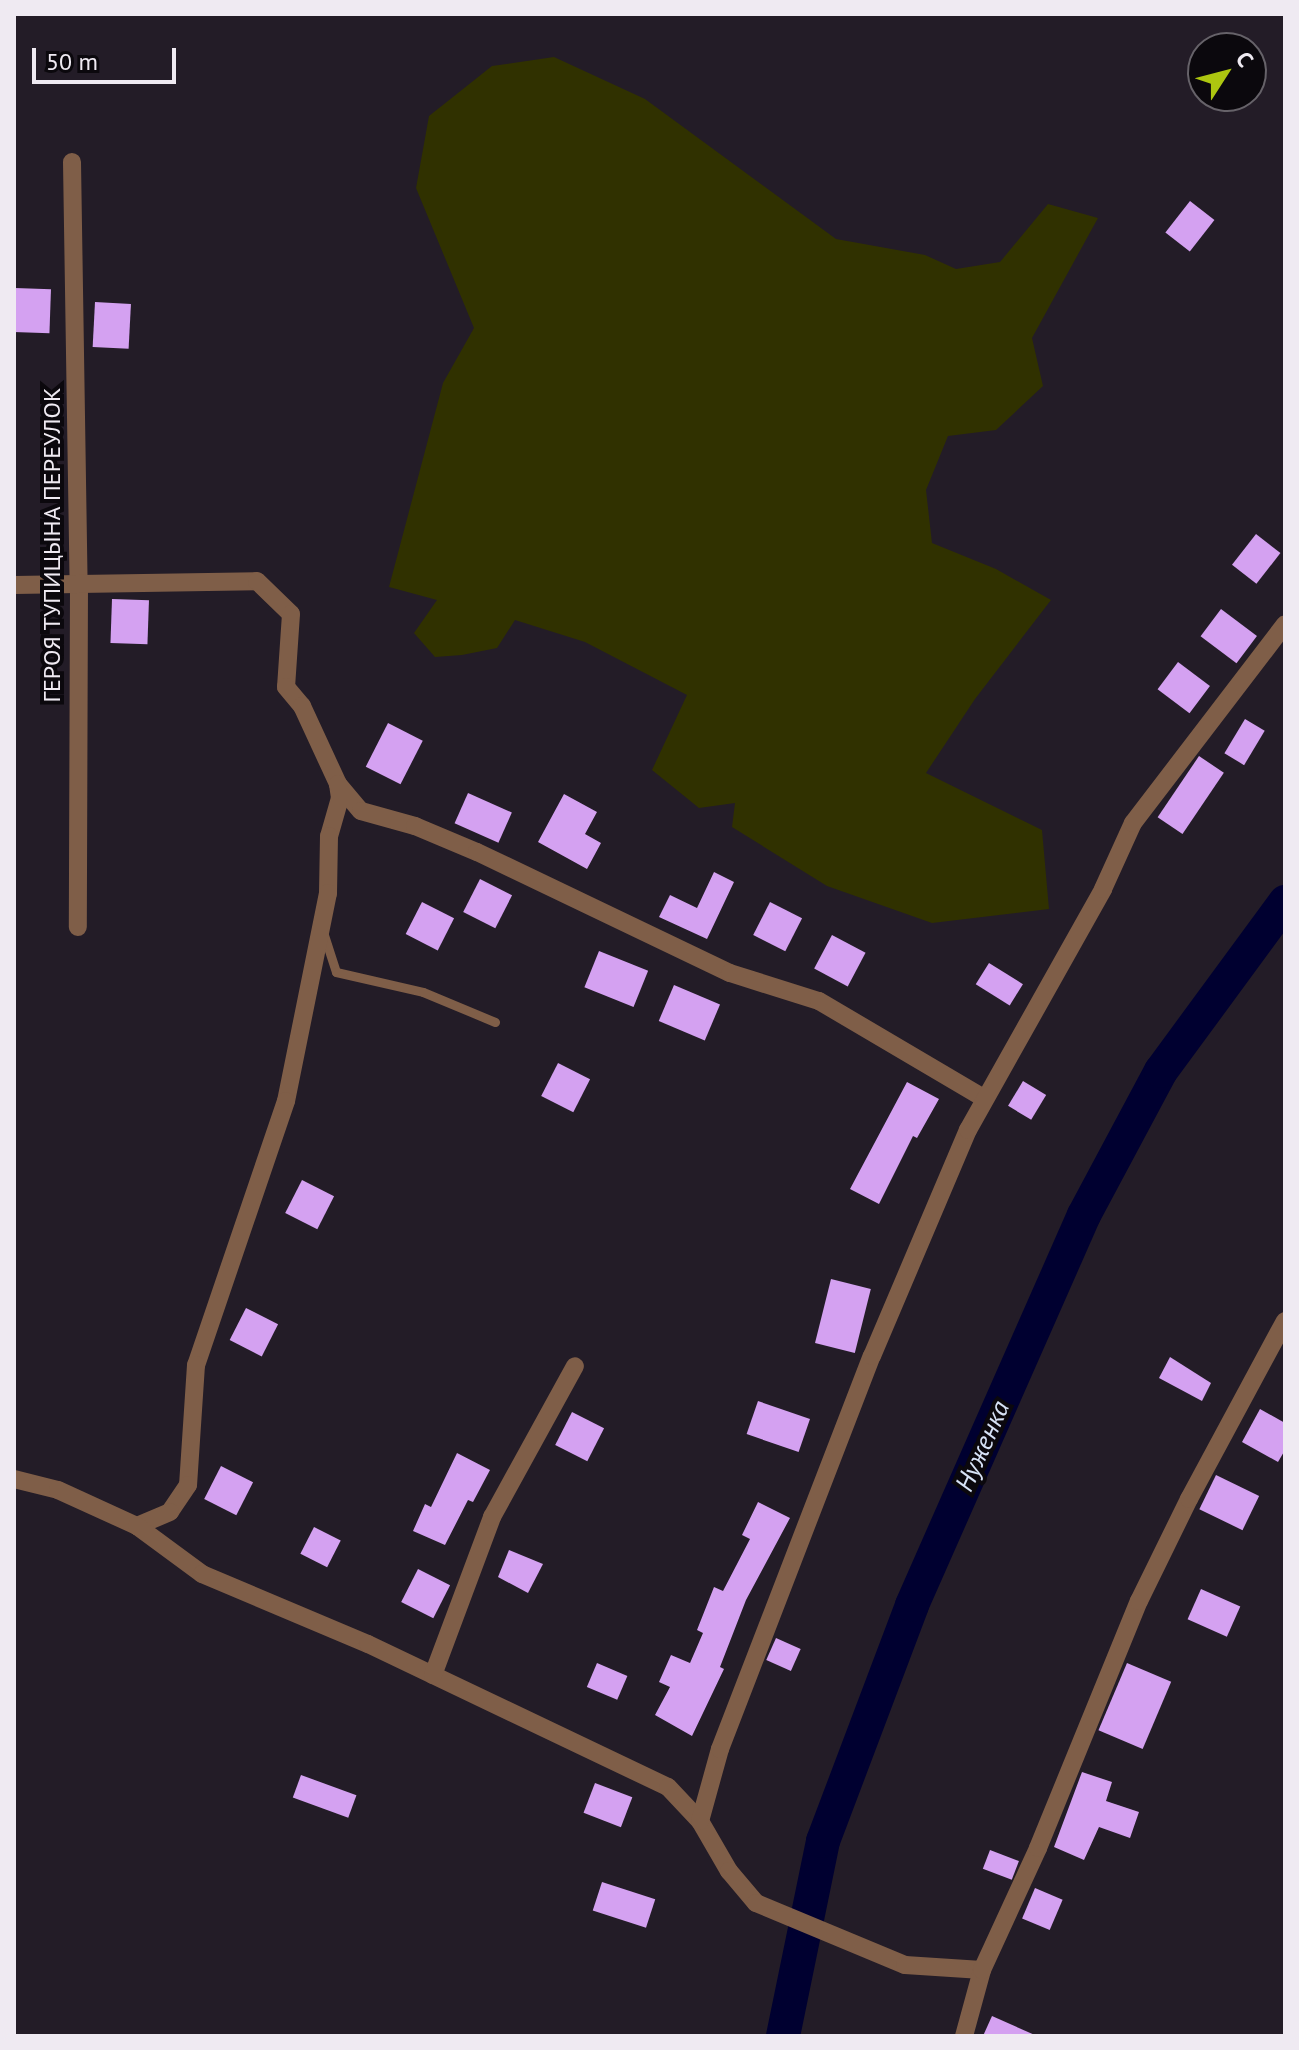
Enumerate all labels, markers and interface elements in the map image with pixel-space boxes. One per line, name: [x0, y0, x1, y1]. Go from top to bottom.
scale bar: [36, 32, 180, 82]
north arrow: [1187, 32, 1267, 112]
text: 50 m: [46, 46, 98, 77]
text: С: [1230, 46, 1260, 72]
street label: ГЕРОЯ ТУПИЦЫНА ПЕРЕУЛОК: [38, 387, 66, 703]
water label: Нуженка: [948, 1396, 1016, 1496]

